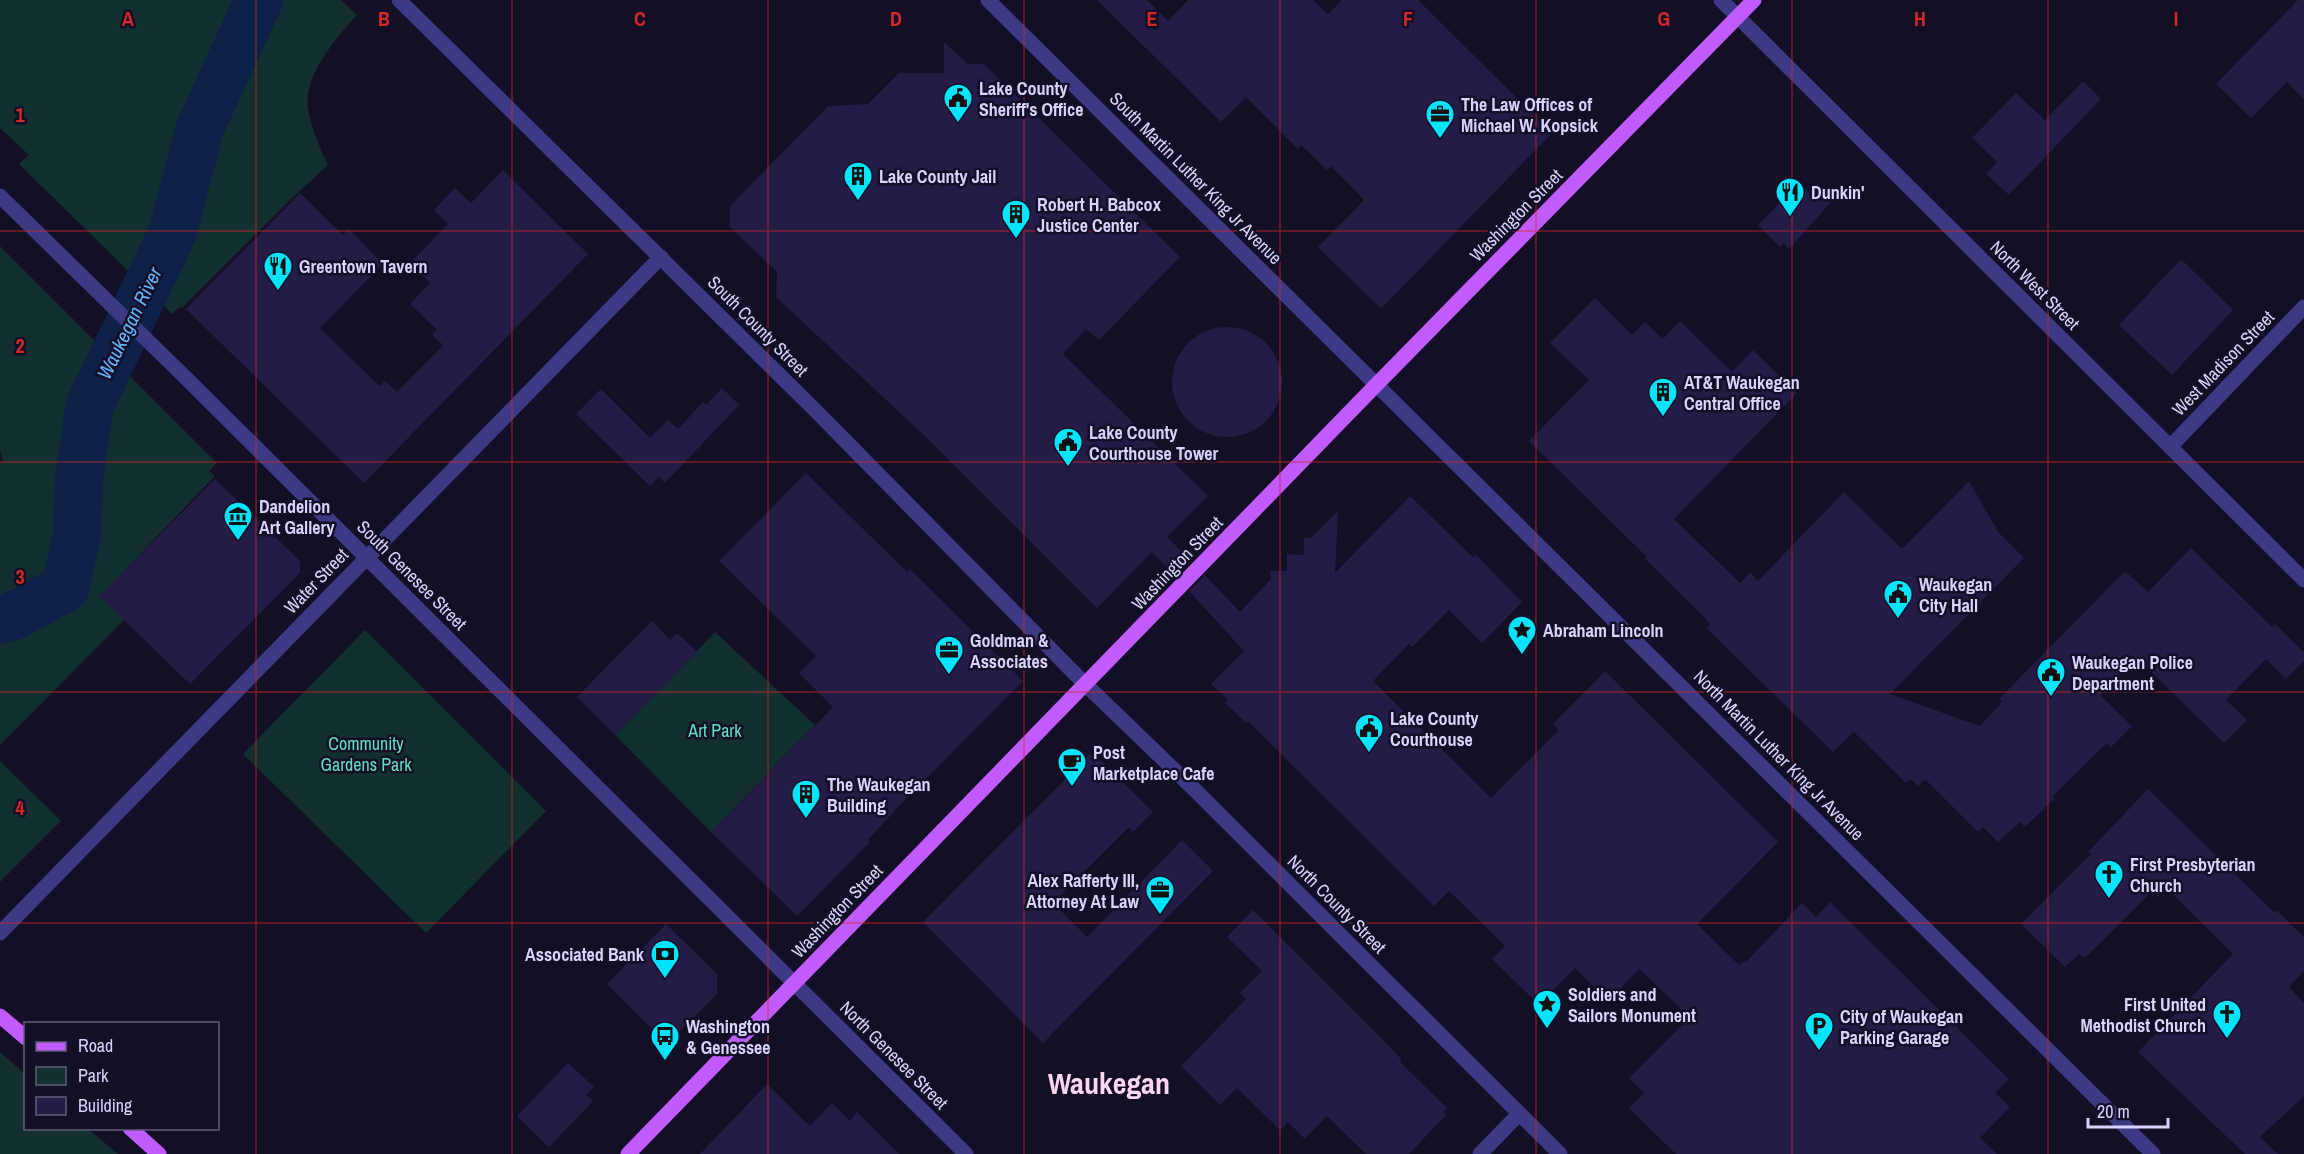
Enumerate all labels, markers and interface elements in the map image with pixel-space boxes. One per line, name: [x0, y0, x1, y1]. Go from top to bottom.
text: A: [122, 5, 134, 32]
text: B: [378, 5, 390, 32]
text: C: [634, 5, 646, 32]
text: D: [890, 5, 902, 32]
text: E: [1147, 5, 1158, 32]
text: F: [1403, 5, 1413, 32]
text: G: [1658, 5, 1670, 32]
text: H: [1914, 5, 1926, 32]
text: I: [2174, 5, 2178, 32]
place label: Lake County Sheriff's Office: [979, 76, 1083, 122]
public building icon: Lake County Sheriff's Office: [942, 82, 974, 124]
street label: South Martin Luther King Jr Avenue: [1104, 86, 1288, 270]
place label: The Law Offices of Michael W. Kopsick: [1461, 92, 1599, 138]
office icon: The Law Offices of Michael W. Kopsick: [1424, 98, 1456, 140]
text: 1: [15, 101, 25, 128]
building icon: Lake County Jail: [842, 160, 874, 202]
street label: Washington Street: [1464, 163, 1568, 267]
place label: Lake County Jail: [879, 164, 996, 189]
restaurant icon: Dunkin': [1774, 176, 1806, 218]
place label: Dunkin': [1811, 180, 1865, 205]
place label: Robert H. Babcox Justice Center: [1037, 192, 1162, 238]
building icon: Robert H. Babcox Justice Center: [1000, 198, 1032, 240]
street label: North West Street: [1985, 235, 2085, 335]
restaurant icon: Greentown Tavern: [262, 250, 294, 292]
place label: Greentown Tavern: [299, 254, 428, 279]
water label: Waukegan River: [90, 262, 168, 384]
street label: South County Street: [702, 270, 814, 382]
street label: West Madison Street: [2166, 305, 2280, 421]
text: 2: [15, 332, 25, 359]
place label: AT&T Waukegan Central Office: [1684, 370, 1800, 416]
building icon: AT&T Waukegan Central Office: [1647, 376, 1679, 418]
place label: Lake County Courthouse Tower: [1089, 420, 1219, 466]
public building icon: Lake County Courthouse Tower: [1052, 426, 1084, 468]
place label: Dandelion Art Gallery: [259, 494, 335, 540]
museum icon: Dandelion Art Gallery: [222, 500, 254, 542]
street label: Washington Street: [1126, 511, 1228, 615]
street label: South Genesee Street: [352, 515, 472, 635]
street label: Water Street: [278, 543, 354, 619]
text: 3: [15, 563, 25, 590]
place label: Waukegan City Hall: [1919, 572, 1992, 618]
public building icon: Waukegan City Hall: [1882, 578, 1914, 620]
place icon: Abraham Lincoln: [1506, 614, 1538, 656]
place label: Abraham Lincoln: [1543, 618, 1664, 643]
place label: Goldman & Associates: [970, 628, 1049, 674]
office icon: Goldman & Associates: [933, 634, 965, 676]
place label: Waukegan Police Department: [2072, 650, 2193, 696]
public building icon: Waukegan Police Department: [2035, 656, 2067, 698]
street label: North Martin Luther King Jr Avenue: [1688, 664, 1870, 846]
place label: Lake County Courthouse: [1390, 706, 1479, 752]
public building icon: Lake County Courthouse: [1353, 712, 1385, 754]
park label: Art Park: [687, 718, 742, 743]
park label: Community Gardens Park: [320, 731, 412, 777]
place label: Post Marketplace Cafe: [1093, 740, 1214, 786]
cafe icon: Post Marketplace Cafe: [1056, 746, 1088, 788]
place label: The Waukegan Building: [827, 772, 931, 818]
building icon: The Waukegan Building: [790, 778, 822, 820]
text: 4: [15, 794, 25, 821]
street label: North County Street: [1282, 849, 1392, 959]
place label: First Presbyterian Church: [2130, 852, 2256, 898]
church icon: First Presbyterian Church: [2093, 858, 2125, 900]
street label: Washington Street: [786, 859, 888, 963]
place label: Alex Rafferty III, Attorney At Law: [1026, 868, 1140, 914]
office icon: Alex Rafferty III, Attorney At Law: [1144, 874, 1176, 916]
bank icon: Associated Bank: [649, 938, 681, 980]
place label: Associated Bank: [525, 942, 645, 967]
place label: Soldiers and Sailors Monument: [1568, 982, 1696, 1028]
place icon: Soldiers and Sailors Monument: [1531, 988, 1563, 1030]
place label: First United Methodist Church: [2081, 992, 2206, 1038]
street label: North Genesee Street: [834, 995, 954, 1115]
church icon: First United Methodist Church: [2211, 998, 2243, 1040]
place label: City of Waukegan Parking Garage: [1840, 1004, 1963, 1050]
parking icon: City of Waukegan Parking Garage: [1803, 1010, 1835, 1052]
place label: Washington & Genessee: [686, 1014, 771, 1060]
bus stop icon: Washington & Genessee: [649, 1020, 681, 1062]
legend: [24, 1022, 219, 1130]
text: Road: [78, 1033, 113, 1058]
text: Park: [78, 1063, 109, 1088]
district label: Waukegan: [1048, 1063, 1170, 1103]
scale bar: [2088, 1091, 2168, 1129]
text: Building: [78, 1093, 133, 1118]
text: 20 m: [2097, 1099, 2130, 1124]

